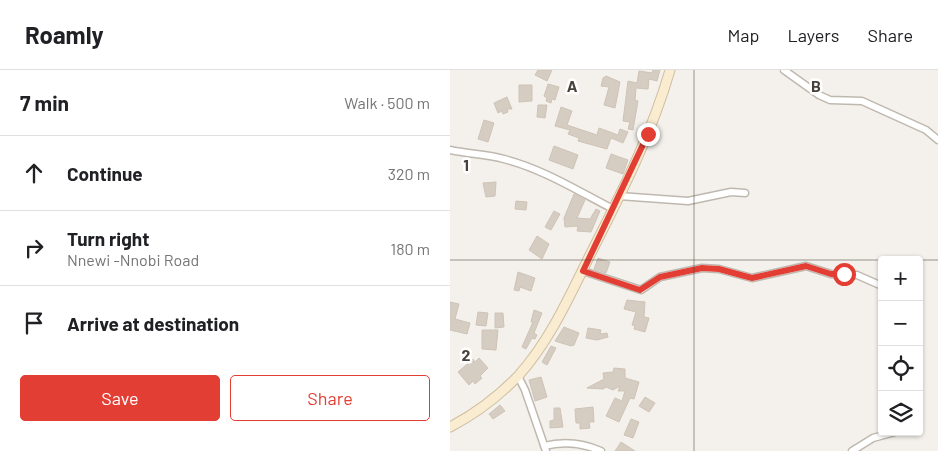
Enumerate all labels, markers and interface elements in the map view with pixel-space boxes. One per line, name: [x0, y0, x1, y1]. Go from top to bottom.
text: Roamly: [25, 20, 104, 49]
text: Map: [727, 24, 759, 46]
text: Layers: [787, 24, 840, 46]
text: Share: [868, 24, 913, 46]
text: A: [567, 76, 578, 95]
text: B: [811, 76, 821, 95]
text: 7 min: [20, 90, 69, 115]
text: Walk · 500 m: [344, 93, 430, 112]
route end: [637, 123, 660, 146]
text: 1: [463, 155, 469, 174]
icon: ahead: [20, 159, 48, 187]
text: Continue: [67, 162, 143, 185]
text: 320 m: [388, 164, 430, 183]
text: Turn right: [67, 227, 149, 250]
icon: right: [20, 234, 48, 262]
text: 180 m: [391, 239, 430, 258]
text: Nnewi -Nnobi Road: [67, 250, 199, 269]
map controls: [878, 256, 923, 436]
button: +: [878, 256, 923, 301]
route start: [833, 263, 856, 286]
button: −: [878, 301, 923, 346]
icon: arrive: [20, 309, 48, 337]
text: Arrive at destination: [67, 312, 239, 335]
text: 2: [462, 345, 471, 364]
button: locate: [878, 346, 923, 391]
button: Save: [20, 375, 220, 421]
button: Share: [230, 375, 430, 421]
button: layers: [878, 391, 923, 436]

